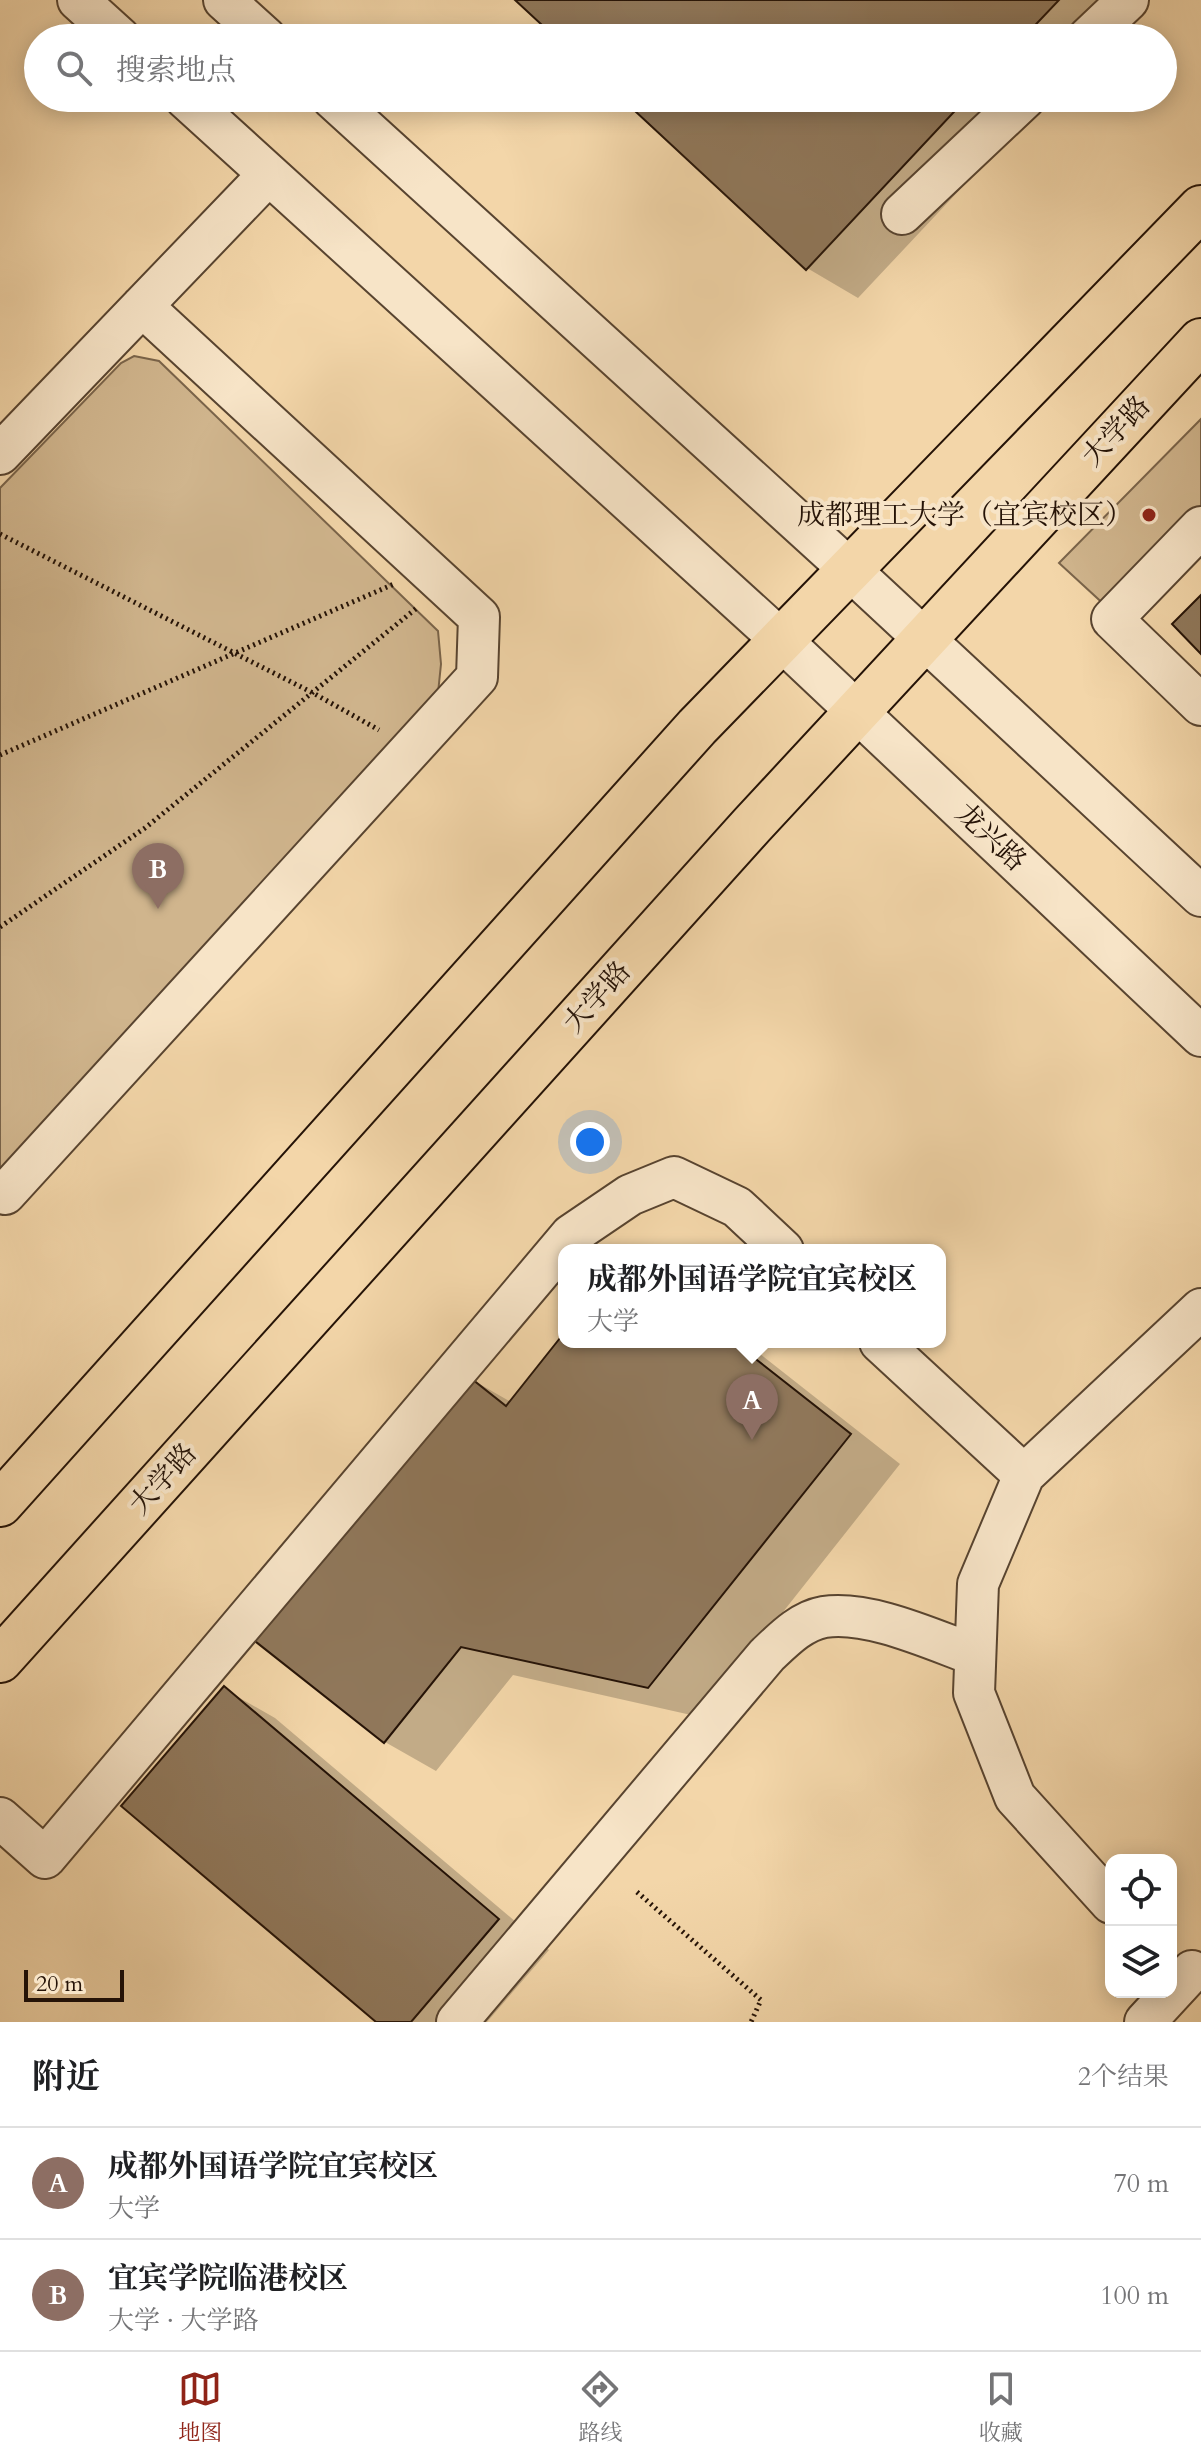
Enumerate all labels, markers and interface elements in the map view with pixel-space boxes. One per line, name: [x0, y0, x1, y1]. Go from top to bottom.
search box: [24, 24, 1177, 112]
icon: search: [52, 46, 96, 90]
text: 搜索地点: [116, 50, 236, 91]
street label: 大学路: [1073, 387, 1159, 475]
place label: 成都理工大学（宜宾校区）: [797, 496, 1133, 534]
marker: 成都理工大学（宜宾校区）: [1140, 506, 1158, 524]
street label: 龙兴路: [947, 794, 1035, 880]
pin: B: [132, 843, 184, 909]
street label: 大学路: [555, 953, 639, 1041]
your location: [570, 1122, 610, 1162]
popup: [558, 1244, 946, 1348]
text: 成都外国语学院宜宾校区: [587, 1259, 917, 1300]
text: 大学: [587, 1304, 639, 1339]
pin: A: [726, 1374, 778, 1440]
street label: 大学路: [121, 1435, 205, 1523]
map controls: [1105, 1854, 1177, 1998]
button: locate: [1105, 1854, 1177, 1926]
button: layers: [1105, 1926, 1177, 1998]
scale bar: [24, 1966, 124, 2002]
text: 20 m: [36, 1969, 83, 1999]
text: 附近: [32, 2054, 100, 2100]
text: 2个结果: [1078, 2059, 1169, 2094]
text: 成都外国语学院宜宾校区: [108, 2146, 438, 2187]
text: A: [48, 2166, 68, 2201]
text: 70 m: [1113, 2166, 1169, 2201]
text: 大学: [108, 2191, 160, 2226]
text: 宜宾学院临港校区: [108, 2258, 348, 2299]
text: B: [49, 2278, 67, 2313]
text: 100 m: [1100, 2278, 1169, 2313]
text: 大学 · 大学路: [108, 2303, 259, 2338]
tab: 地图: [178, 2367, 222, 2448]
tab: 路线: [578, 2367, 623, 2448]
tab: 收藏: [979, 2367, 1023, 2448]

